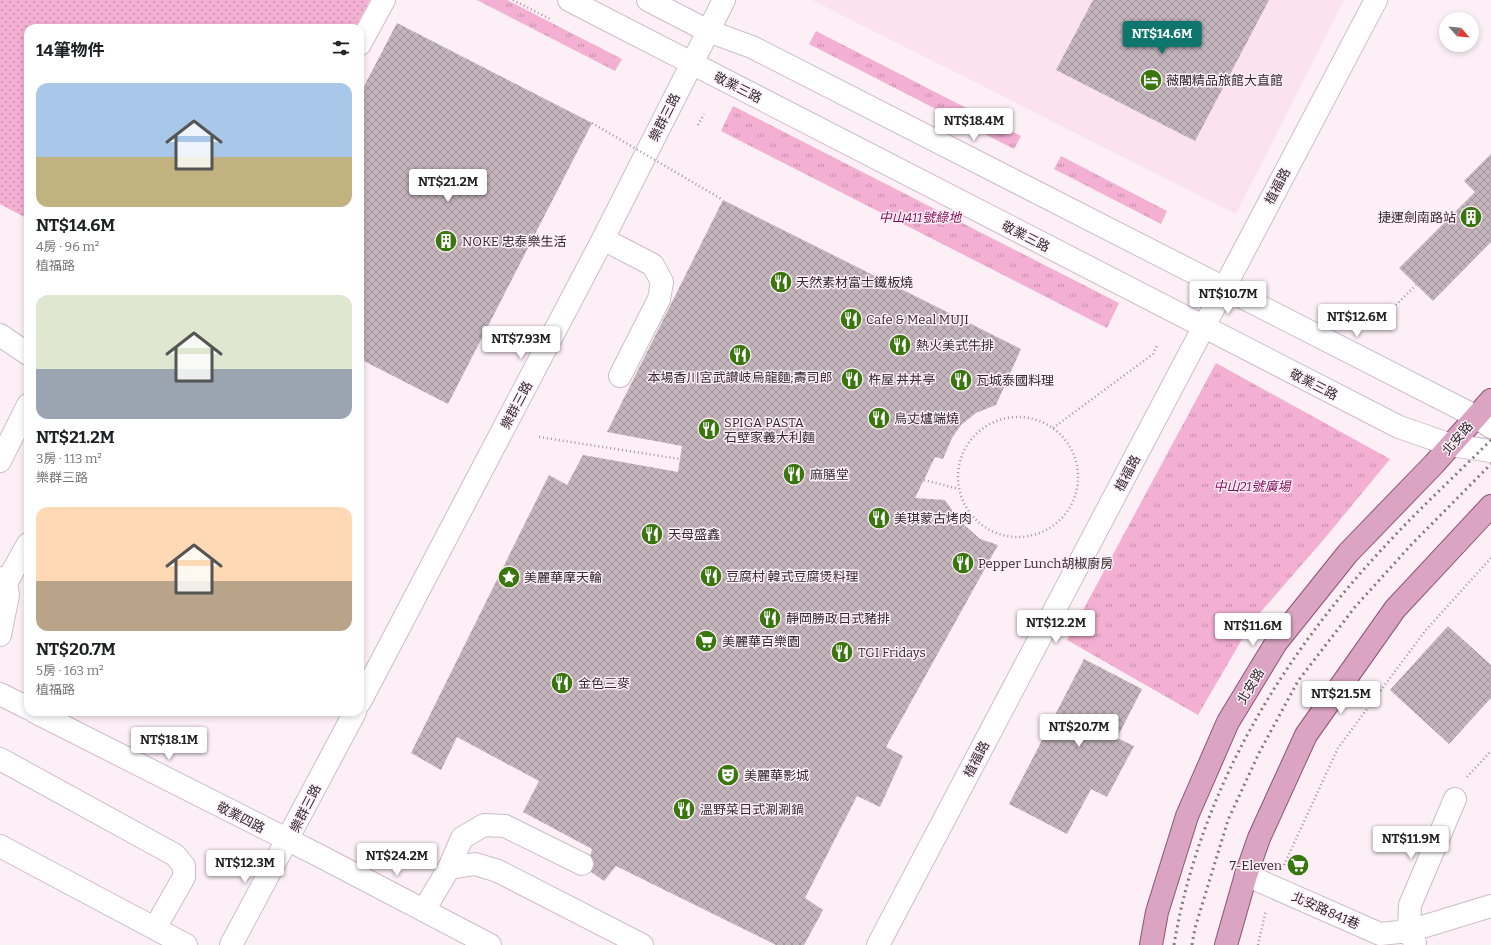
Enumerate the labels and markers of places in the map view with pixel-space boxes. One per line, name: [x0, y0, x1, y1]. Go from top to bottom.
pin: NT$14.6M: [1121, 21, 1203, 55]
hotel icon: 薇閣精品旅館大直館: [1138, 67, 1164, 93]
place label: 薇閣精品旅館大直館: [1166, 73, 1283, 88]
pin: NT$18.4M: [933, 108, 1015, 142]
pin: NT$21.2M: [407, 169, 489, 203]
building icon: 捷運劍南路站: [1458, 204, 1484, 230]
place label: 捷運劍南路站: [1378, 210, 1456, 225]
building icon: NOKE 忠泰樂生活: [433, 228, 459, 254]
place label: NOKE 忠泰樂生活: [462, 234, 566, 249]
restaurant icon: 天然素材富士鐵板燒: [768, 269, 794, 295]
place label: 天然素材富士鐵板燒: [796, 275, 913, 290]
pin: NT$10.7M: [1187, 281, 1269, 315]
pin: NT$12.6M: [1316, 304, 1398, 338]
restaurant icon: Cafe & Meal MUJI: [838, 306, 864, 332]
place label: Cafe & Meal MUJI: [866, 312, 969, 327]
pin: NT$7.93M: [480, 326, 562, 360]
restaurant icon: 熱火美式牛排: [887, 332, 913, 358]
place label: 熱火美式牛排: [916, 338, 994, 353]
restaurant icon: 本場香川宮武讃岐烏龍麵;壽司郎: [727, 342, 753, 368]
restaurant icon: 杵屋 丼丼亭: [839, 366, 865, 392]
restaurant icon: 瓦城泰國料理: [948, 367, 974, 393]
place label: 本場香川宮武讃岐烏龍麵;壽司郎: [648, 370, 832, 385]
place label: 杵屋 丼丼亭: [868, 372, 936, 387]
place label: 瓦城泰國料理: [976, 373, 1054, 388]
restaurant icon: 鳥丈爐端燒: [866, 405, 892, 431]
place label: 鳥丈爐端燒: [894, 411, 959, 426]
place label: SPIGA PASTA 石壁家義大利麵: [724, 415, 815, 445]
restaurant icon: SPIGA PASTA 石壁家義大利麵: [696, 416, 722, 442]
restaurant icon: 麻膳堂: [781, 461, 807, 487]
place label: 麻膳堂: [810, 467, 849, 482]
restaurant icon: 美琪蒙古烤肉: [866, 505, 892, 531]
place label: 美琪蒙古烤肉: [894, 511, 972, 526]
restaurant icon: 天母盛鑫: [639, 521, 665, 547]
place label: 天母盛鑫: [668, 527, 720, 542]
restaurant icon: Pepper Lunch胡椒廚房: [950, 550, 976, 576]
place label: Pepper Lunch胡椒廚房: [978, 556, 1113, 571]
restaurant icon: 豆腐村 韓式豆腐煲料理: [698, 563, 724, 589]
place icon: 美麗華摩天輪: [496, 564, 522, 590]
place label: 豆腐村 韓式豆腐煲料理: [726, 569, 859, 584]
place label: 美麗華摩天輪: [524, 570, 602, 585]
restaurant icon: 靜岡勝政日式豬排: [757, 605, 783, 631]
pin: NT$12.2M: [1015, 610, 1097, 644]
place label: 靜岡勝政日式豬排: [786, 611, 890, 626]
pin: NT$11.6M: [1212, 613, 1294, 647]
supermarket icon: 美麗華百樂園: [693, 628, 719, 654]
place label: 美麗華百樂園: [722, 634, 800, 649]
restaurant icon: TGI Fridays: [829, 639, 855, 665]
place label: TGI Fridays: [858, 645, 926, 660]
restaurant icon: 金色三麥: [549, 670, 575, 696]
place label: 金色三麥: [578, 676, 630, 691]
pin: NT$21.5M: [1300, 681, 1382, 715]
pin: NT$20.7M: [1038, 714, 1120, 748]
pin: NT$18.1M: [128, 727, 210, 761]
theatre icon: 美麗華影城: [715, 762, 741, 788]
place label: 美麗華影城: [744, 768, 809, 783]
restaurant icon: 溫野菜日式涮涮鍋: [671, 796, 697, 822]
place label: 溫野菜日式涮涮鍋: [700, 802, 804, 817]
pin: NT$11.9M: [1370, 826, 1452, 860]
pin: NT$24.2M: [356, 843, 438, 877]
pin: NT$12.3M: [204, 850, 286, 884]
supermarket icon: 7-Eleven: [1285, 852, 1311, 878]
place label: 7-Eleven: [1229, 858, 1283, 873]

